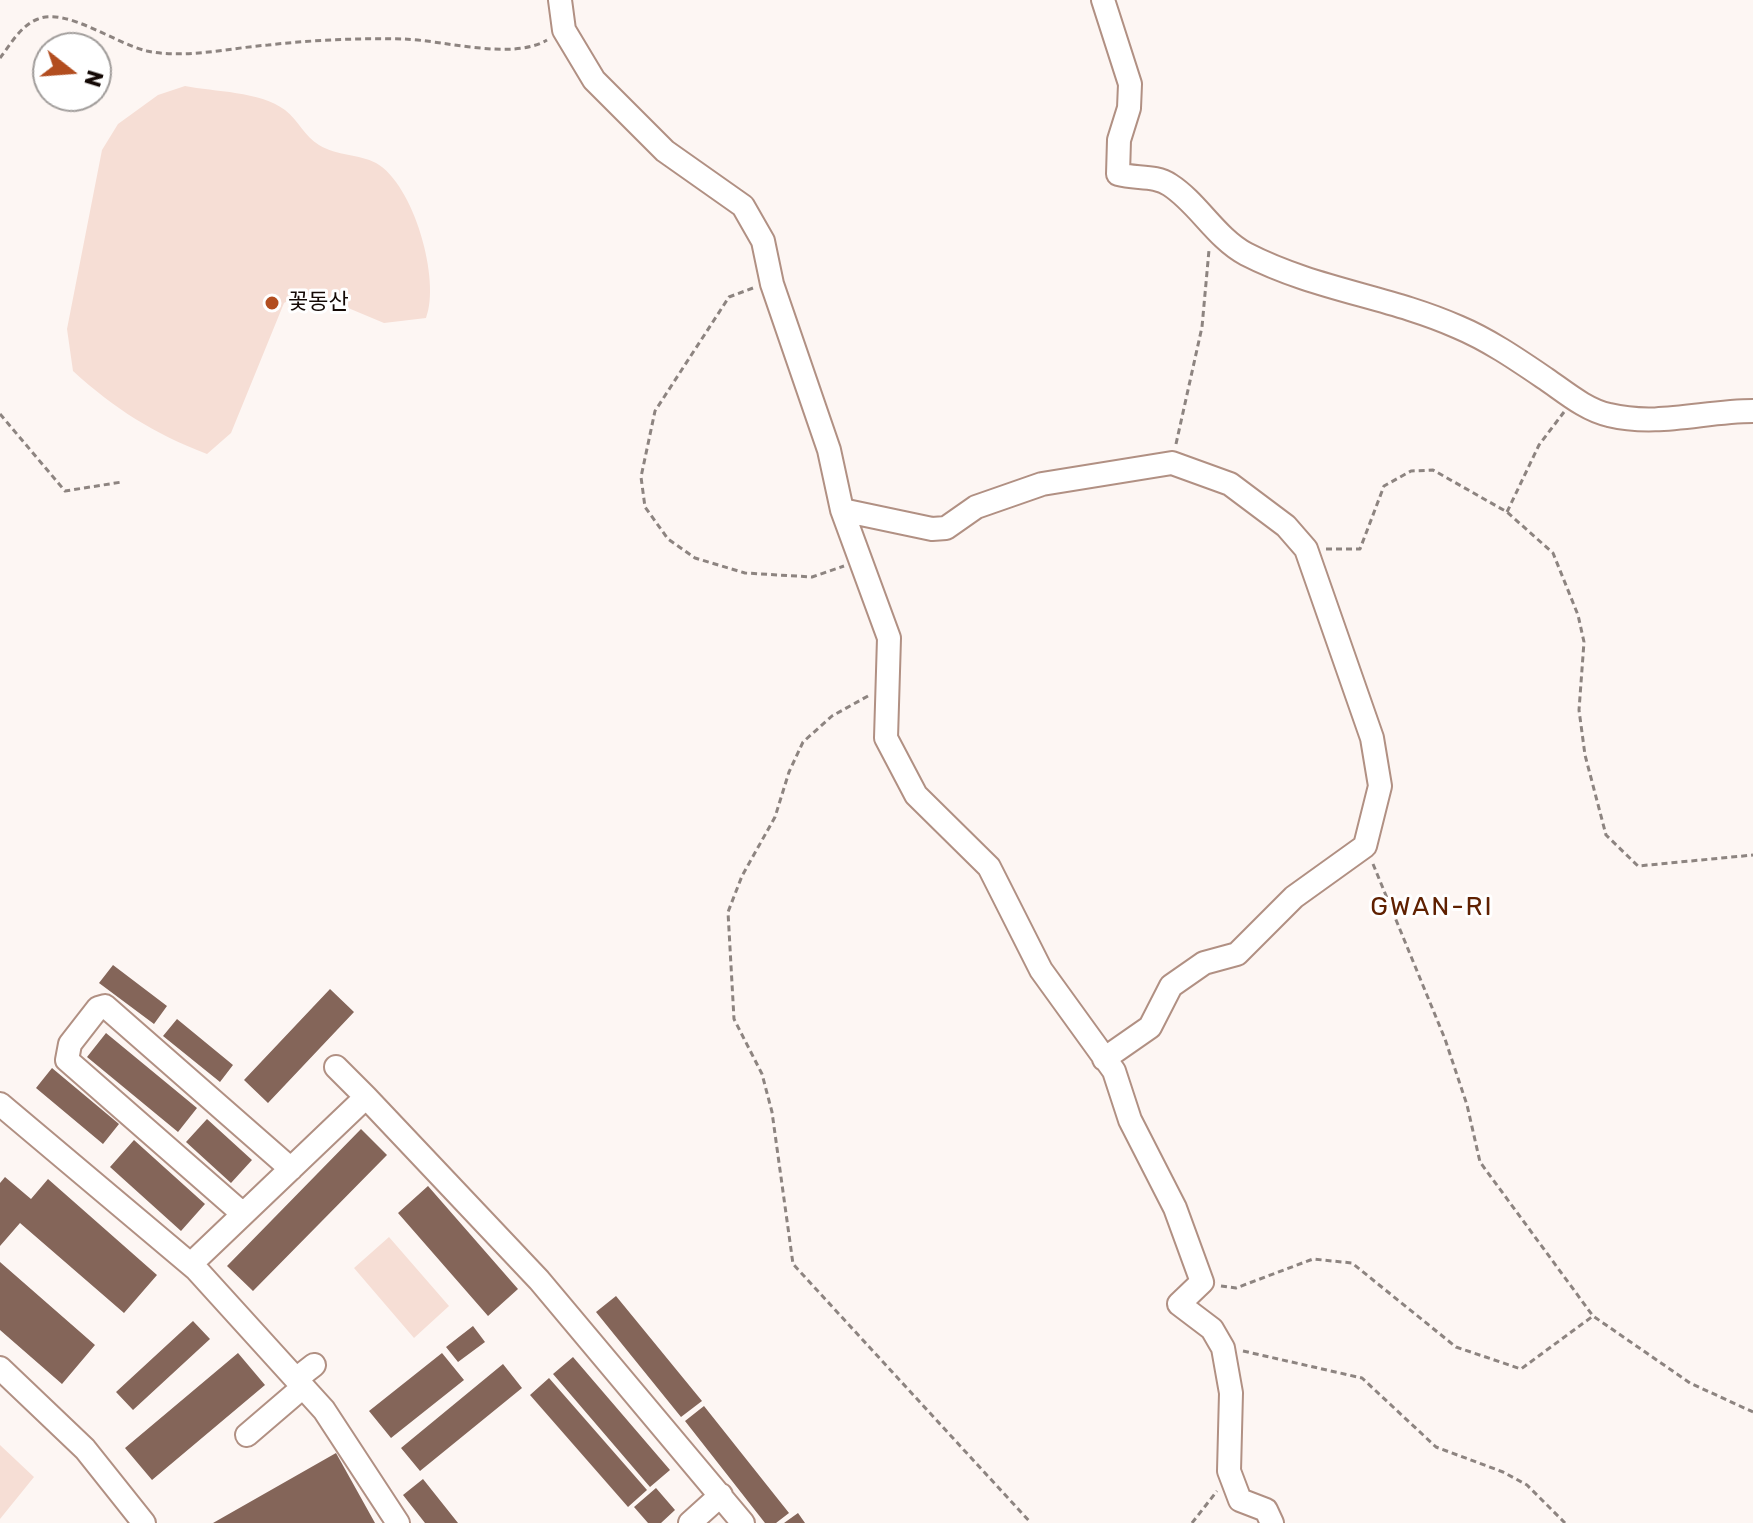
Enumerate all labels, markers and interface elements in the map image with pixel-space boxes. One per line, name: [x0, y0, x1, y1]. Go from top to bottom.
north arrow: [32, 32, 112, 112]
text: N: [78, 67, 109, 90]
place label: 꽃동산: [288, 290, 349, 316]
marker: 꽃동산: [263, 294, 281, 312]
district label: GWAN-RI: [1370, 891, 1494, 923]

